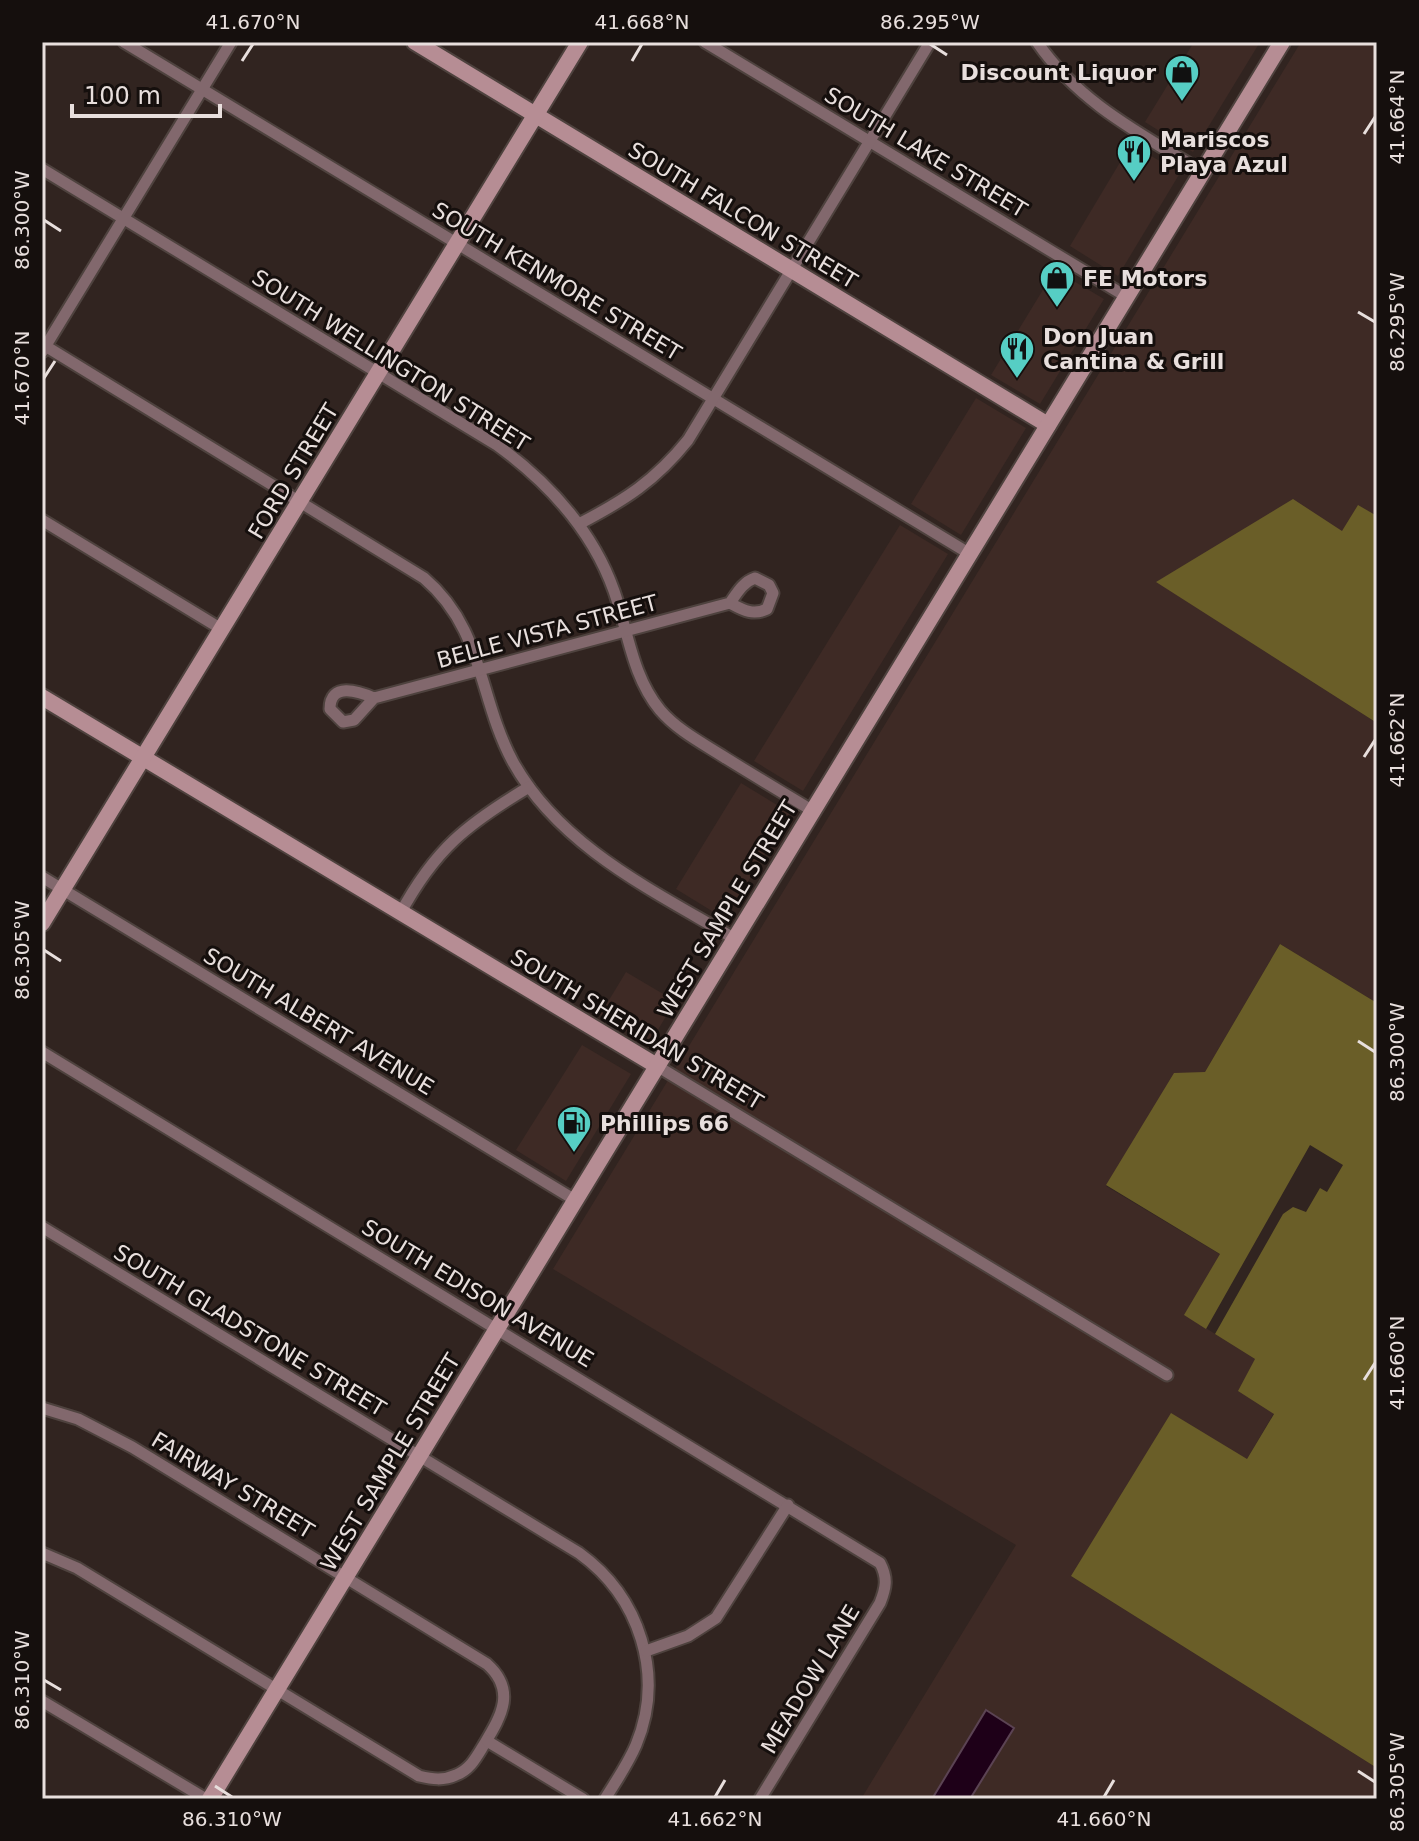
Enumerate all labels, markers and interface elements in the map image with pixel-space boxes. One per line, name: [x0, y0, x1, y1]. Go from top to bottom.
text: 41.670°N: [206, 10, 300, 34]
text: 41.668°N: [595, 10, 689, 34]
text: 86.295°W: [880, 10, 980, 34]
shop icon: Discount Liquor: [1163, 53, 1201, 103]
place label: Discount Liquor: [961, 60, 1156, 85]
scale bar: [72, 68, 220, 118]
text: 41.664°N: [1385, 70, 1409, 164]
text: 100 m: [84, 82, 161, 110]
street label: SOUTH LAKE STREET: [820, 82, 1032, 223]
place label: Mariscos Playa Azul: [1160, 127, 1288, 177]
restaurant icon: Mariscos Playa Azul: [1115, 133, 1153, 183]
street label: SOUTH FALCON STREET: [624, 137, 862, 294]
text: 86.300°W: [10, 170, 34, 270]
street label: SOUTH KENMORE STREET: [428, 197, 686, 366]
shop icon: FE Motors: [1038, 259, 1076, 309]
street label: SOUTH WELLINGTON STREET: [248, 265, 534, 457]
place label: FE Motors: [1083, 266, 1207, 291]
text: 86.295°W: [1385, 272, 1409, 372]
place label: Don Juan Cantina & Grill: [1043, 324, 1224, 374]
restaurant icon: Don Juan Cantina & Grill: [998, 330, 1036, 380]
text: 41.670°N: [10, 331, 34, 425]
street label: FORD STREET: [243, 399, 344, 543]
street label: BELLE VISTA STREET: [434, 590, 661, 673]
text: 41.662°N: [1385, 693, 1409, 787]
street label: WEST SAMPLE STREET: [653, 796, 802, 1022]
text: 86.305°W: [10, 900, 34, 1000]
street label: SOUTH ALBERT AVENUE: [199, 943, 438, 1100]
street label: SOUTH SHERIDAN STREET: [506, 944, 768, 1115]
text: 86.300°W: [1385, 1002, 1409, 1102]
fuel station icon: Phillips 66: [555, 1104, 593, 1154]
place label: Phillips 66: [600, 1111, 729, 1136]
street label: SOUTH EDISON AVENUE: [358, 1214, 598, 1373]
street label: SOUTH GLADSTONE STREET: [110, 1239, 390, 1422]
text: 41.660°N: [1385, 1316, 1409, 1410]
street label: WEST SAMPLE STREET: [316, 1349, 465, 1575]
street label: FAIRWAY STREET: [147, 1427, 319, 1544]
street label: MEADOW LANE: [756, 1600, 865, 1758]
text: 86.310°W: [10, 1630, 34, 1730]
text: 86.305°W: [1385, 1732, 1409, 1832]
text: 86.310°W: [182, 1807, 282, 1831]
text: 41.662°N: [668, 1807, 762, 1831]
text: 41.660°N: [1057, 1807, 1151, 1831]

